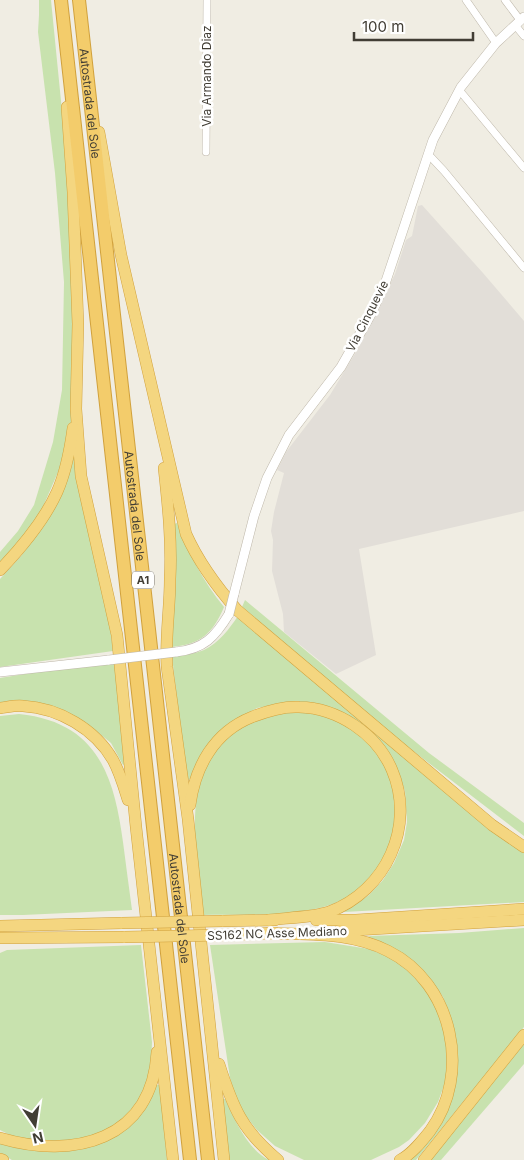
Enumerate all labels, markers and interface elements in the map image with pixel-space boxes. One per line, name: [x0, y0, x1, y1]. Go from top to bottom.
scale bar: [354, 10, 473, 42]
text: 100 m: [362, 17, 404, 36]
street label: Via Armando Diaz: [199, 25, 214, 127]
street label: Autostrada del Sole: [77, 47, 104, 159]
street label: Via Cinquevie: [343, 278, 391, 354]
street label: Autostrada del Sole: [122, 450, 149, 562]
road number: A1: [132, 572, 154, 588]
street label: Autostrada del Sole: [166, 852, 194, 964]
street label: SS162 NC Asse Mediano: [207, 923, 347, 943]
north arrow: [10, 1100, 60, 1150]
text: N: [31, 1129, 45, 1148]

